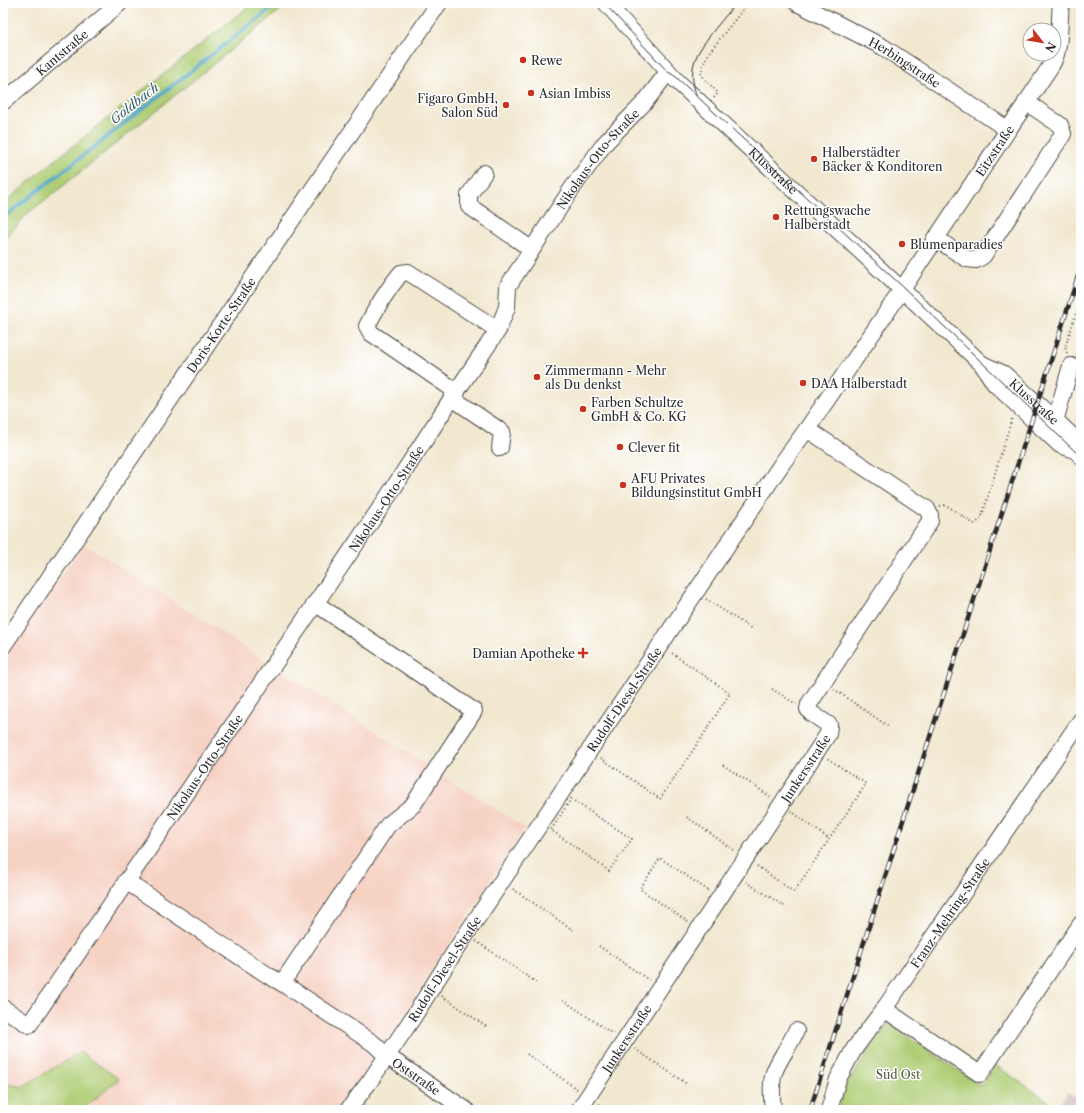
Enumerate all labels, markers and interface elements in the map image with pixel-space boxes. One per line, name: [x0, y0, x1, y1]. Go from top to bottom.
north arrow: [1022, 22, 1062, 62]
street label: Kantstraße: [33, 26, 91, 78]
street label: Herbingstraße: [866, 34, 944, 91]
text: N: [1042, 39, 1059, 55]
place label: Rewe: [531, 53, 563, 68]
marker: Rewe: [518, 55, 528, 65]
water label: Goldbach: [106, 79, 162, 127]
place label: Asian Imbiss: [538, 86, 611, 101]
marker: Asian Imbiss: [526, 88, 536, 98]
place label: Figaro GmbH, Salon Süd: [417, 91, 499, 120]
marker: Figaro GmbH, Salon Süd: [501, 100, 511, 110]
street label: Nikolaus-Otto-Straße: [553, 105, 642, 212]
street label: Eitzstraße: [972, 122, 1017, 179]
street label: Klusstraße: [746, 144, 801, 197]
place label: Halberstädter Bäcker & Konditoren: [822, 145, 943, 174]
marker: Halberstädter Bäcker & Konditoren: [809, 154, 819, 164]
place label: Rettungswache Halberstadt: [784, 203, 871, 232]
marker: Rettungswache Halberstadt: [771, 212, 781, 222]
place label: Blumenparadies: [910, 237, 1003, 252]
marker: Blumenparadies: [897, 239, 907, 249]
street label: Doris-Korte-Straße: [183, 274, 259, 375]
place label: Zimmermann - Mehr als Du denkst: [545, 363, 666, 392]
marker: Zimmermann - Mehr als Du denkst: [532, 372, 542, 382]
street label: Klusstraße: [1007, 375, 1062, 428]
place label: DAA Halberstadt: [811, 376, 908, 391]
marker: DAA Halberstadt: [798, 378, 808, 388]
place label: Farben Schultze GmbH & Co. KG: [591, 395, 687, 424]
marker: Farben Schultze GmbH & Co. KG: [578, 404, 588, 414]
place label: Clever fit: [628, 440, 681, 455]
street label: Nikolaus-Otto-Straße: [345, 442, 427, 555]
marker: Clever fit: [615, 442, 625, 452]
place label: AFU Privates Bildungsinstitut GmbH: [630, 471, 762, 500]
marker: AFU Privates Bildungsinstitut GmbH: [618, 480, 628, 490]
street label: Rudolf-Diesel-Straße: [583, 644, 665, 754]
place label: Damian Apotheke: [472, 646, 575, 661]
marker: Damian Apotheke: [578, 648, 588, 658]
street label: Nikolaus-Otto-Straße: [163, 711, 246, 823]
street label: Junkersstraße: [776, 731, 833, 807]
street label: Franz-Mehring-Straße: [907, 854, 993, 971]
street label: Rudolf-Diesel-Straße: [405, 913, 484, 1025]
street label: Junkersstraße: [597, 1001, 655, 1077]
street label: Oststraße: [389, 1054, 444, 1098]
park label: Süd Ost: [876, 1067, 921, 1082]

